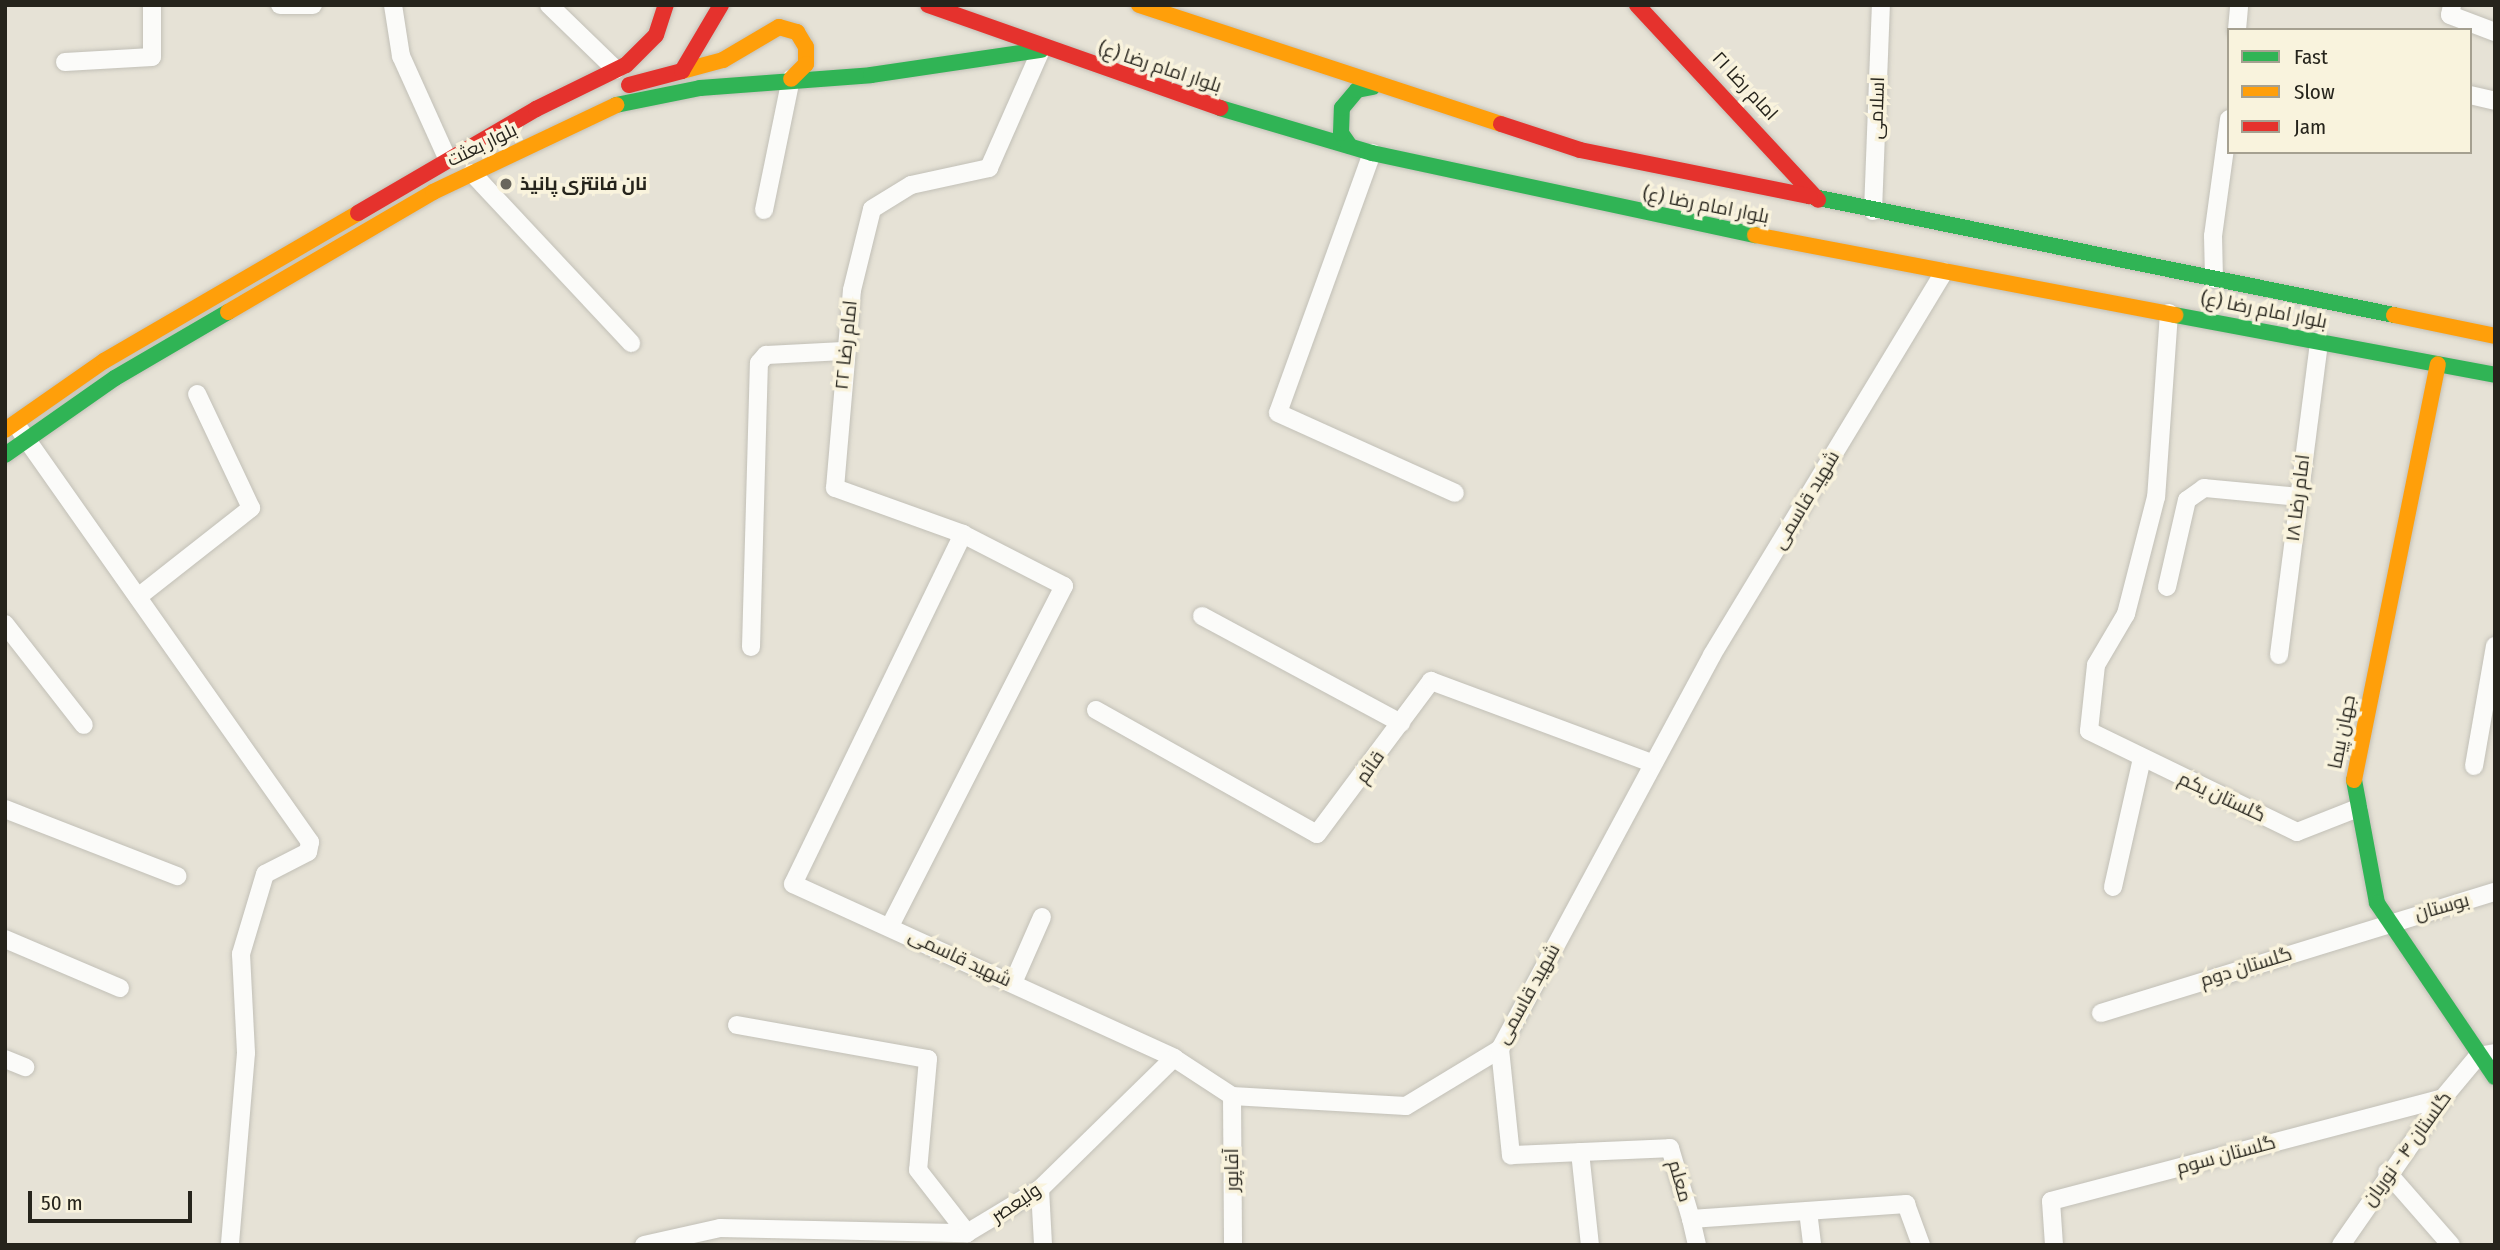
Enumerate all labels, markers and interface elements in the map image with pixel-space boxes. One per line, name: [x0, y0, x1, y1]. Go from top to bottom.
legend: [2227, 28, 2472, 154]
street label: بلوار امام رضا (ع): [1096, 36, 1224, 98]
text: Fast: [2294, 44, 2328, 70]
street label: امام رضا ۲۱: [1707, 47, 1783, 125]
street label: اسلامی: [1865, 76, 1889, 140]
text: Slow: [2294, 79, 2335, 105]
text: Jam: [2294, 114, 2326, 140]
street label: بلوار بعثت: [443, 118, 521, 172]
place label: نان فانتزی پانیذ: [520, 173, 647, 195]
marker: نان فانتزی پانیذ: [498, 176, 514, 192]
street label: بلوار امام رضا (ع): [1641, 182, 1771, 228]
street label: بلوار امام رضا (ع): [2199, 287, 2329, 333]
street label: امام رضا ۲۲: [830, 299, 862, 391]
street label: شهید قاسمی: [1768, 447, 1844, 553]
street label: امام رضا ۱۸: [2281, 453, 2315, 543]
street label: جهان پیما: [2324, 693, 2360, 771]
street label: قائم: [1351, 746, 1389, 788]
street label: گلستان یکم: [2175, 767, 2269, 827]
street label: بوستان: [2412, 888, 2472, 926]
street label: شهید قاسمی: [905, 924, 1015, 992]
street label: شهید قاسمی: [1491, 940, 1565, 1048]
street label: گلستان دوم: [2197, 942, 2295, 992]
street label: گلستان ۴ - نوریان: [2358, 1087, 2456, 1211]
street label: گلستان سوم: [2174, 1131, 2278, 1179]
street label: آقاپور: [1221, 1148, 1243, 1192]
street label: معلم: [1663, 1157, 1697, 1205]
scale bar: [32, 1176, 196, 1220]
street label: ولیعصر: [987, 1178, 1045, 1228]
text: 50 m: [41, 1190, 83, 1216]

